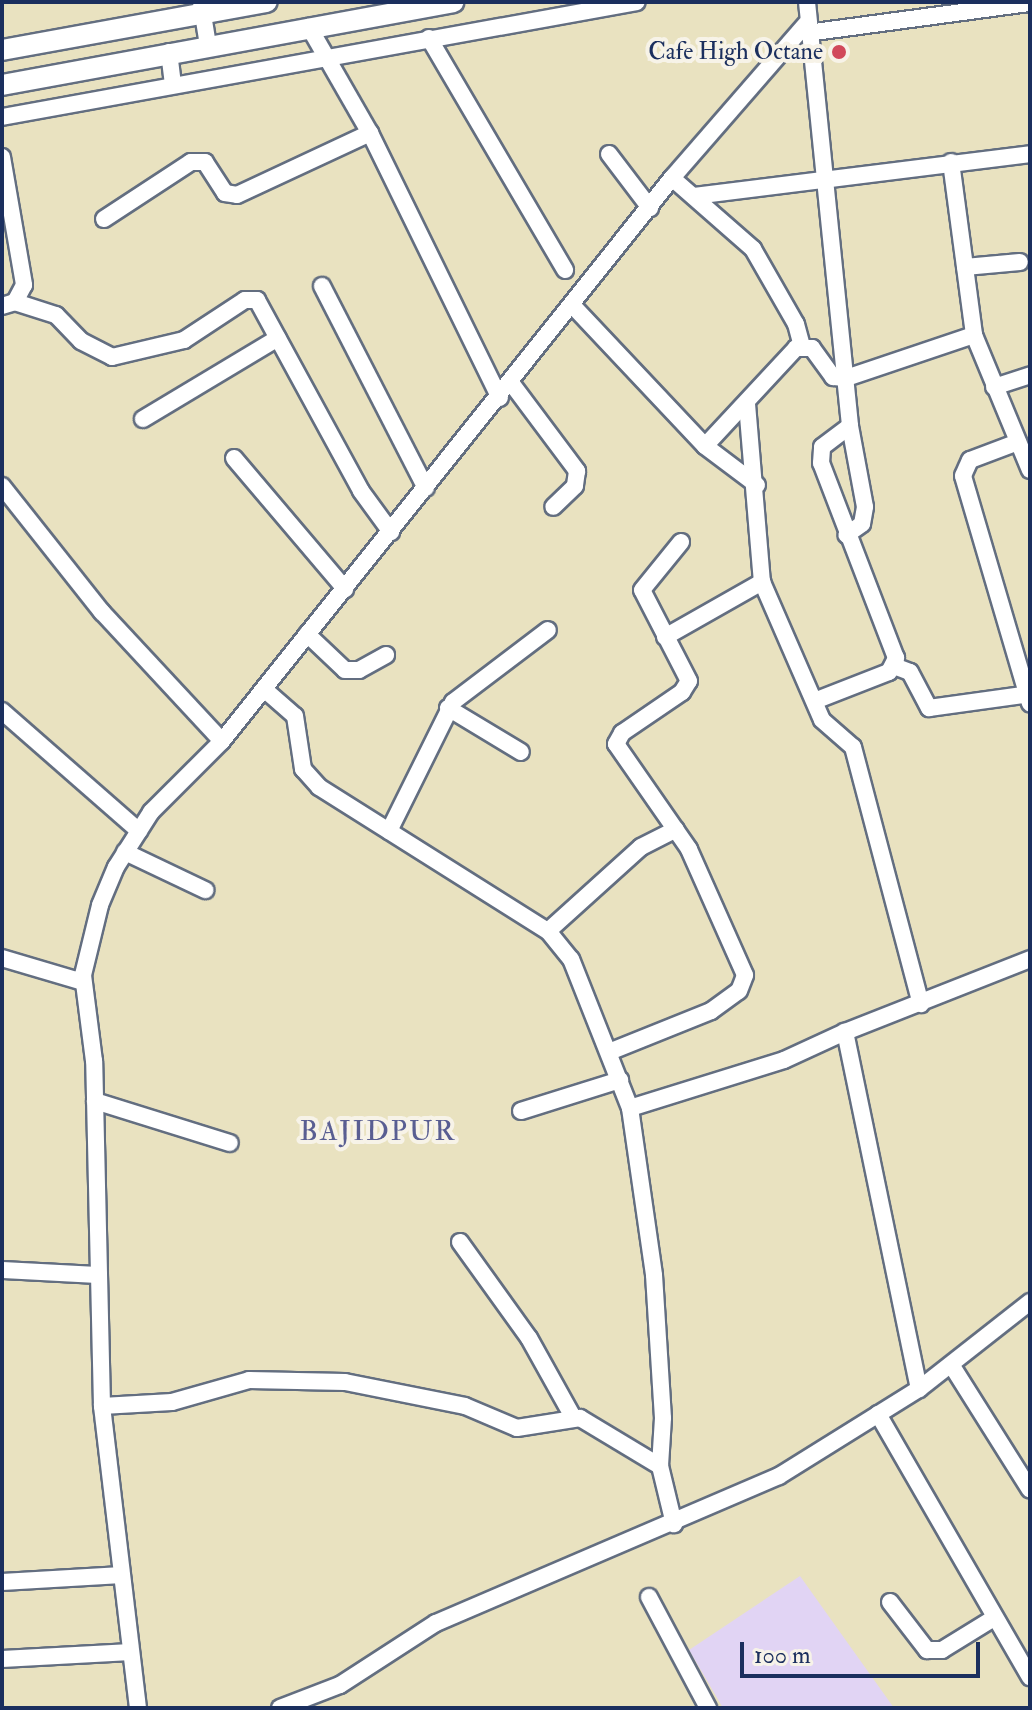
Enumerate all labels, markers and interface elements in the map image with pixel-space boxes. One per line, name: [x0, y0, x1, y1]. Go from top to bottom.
place label: Cafe High Octane: [648, 38, 823, 66]
marker: Cafe High Octane: [830, 43, 848, 61]
district label: BAJIDPUR: [300, 1115, 456, 1149]
scale bar: [744, 1626, 984, 1676]
text: 100 m: [754, 1640, 811, 1671]

